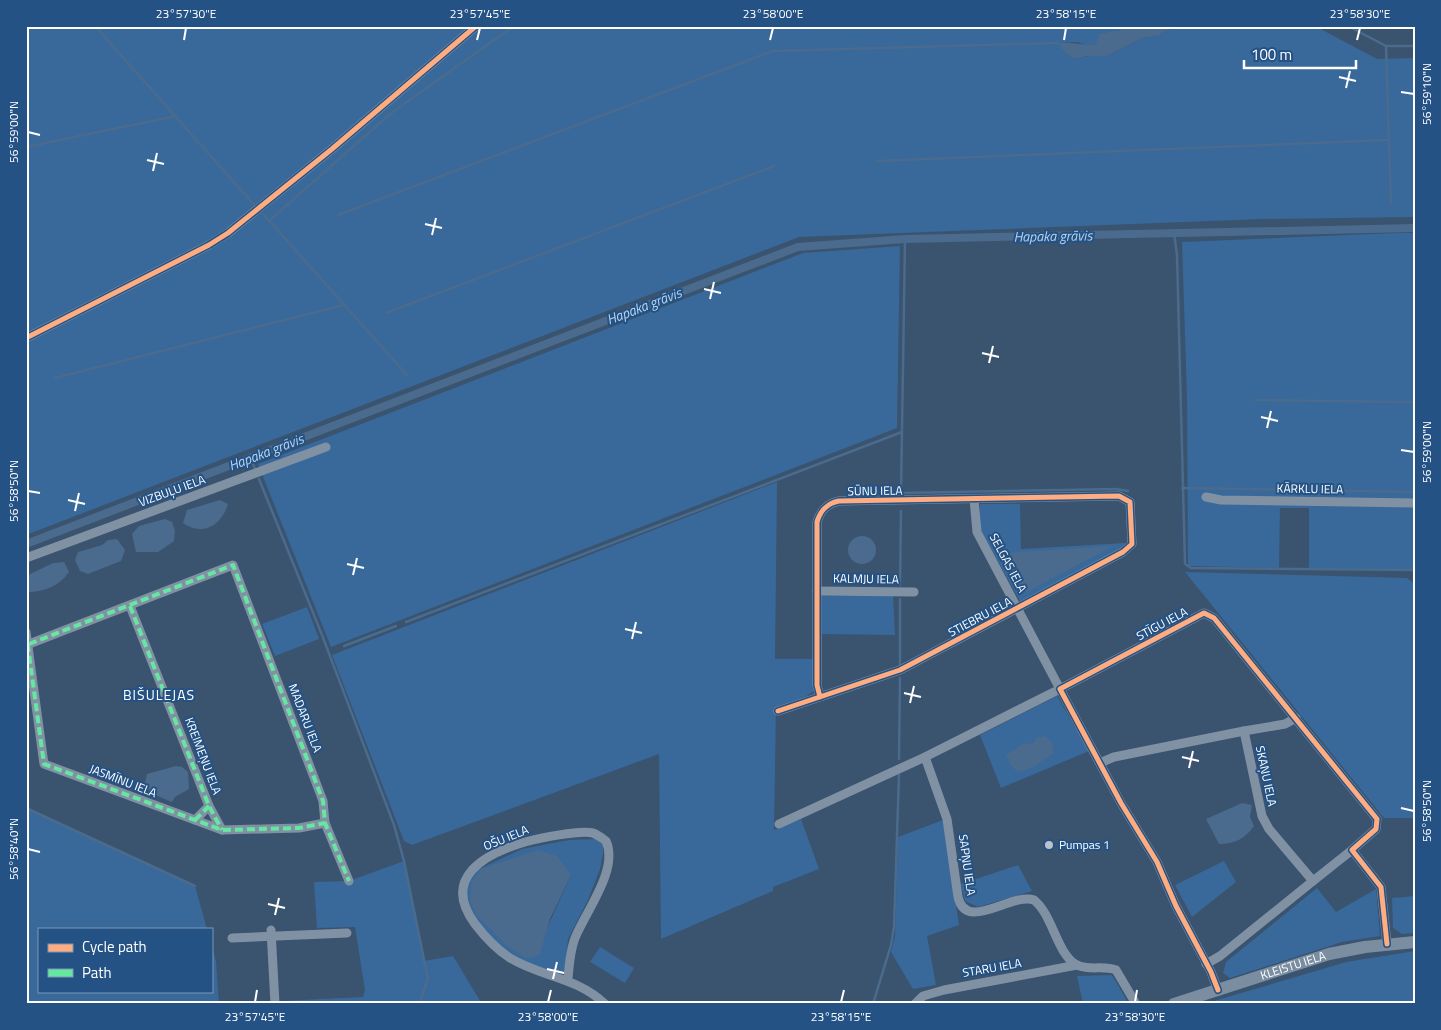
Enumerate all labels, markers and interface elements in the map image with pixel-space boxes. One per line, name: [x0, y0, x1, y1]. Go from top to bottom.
text: 23°57'30"E: [156, 4, 217, 23]
text: 23°57'45"E: [450, 4, 511, 23]
text: 23°58'00"E: [743, 4, 804, 23]
text: 23°58'15"E: [1036, 4, 1097, 23]
text: 23°58'30"E: [1330, 4, 1391, 23]
scale bar: [1244, 38, 1356, 70]
text: 100 m: [1251, 43, 1292, 66]
text: 56°59'10"N: [1417, 63, 1436, 125]
text: 56°59'00"N: [4, 101, 23, 163]
water label: Hapaka grāvis: [1013, 224, 1094, 247]
water label: Hapaka grāvis: [603, 281, 685, 329]
text: 56°59'00"N: [1417, 421, 1436, 483]
water label: Hapaka grāvis: [225, 427, 307, 475]
text: 56°58'50"N: [4, 460, 23, 522]
street label: VIZBUĻU IELA: [136, 470, 208, 511]
street label: KĀRKLU IELA: [1277, 478, 1343, 499]
street label: SŪNU IELA: [847, 481, 903, 500]
street label: SELGAS IELA: [985, 530, 1032, 596]
street label: KALMJU IELA: [833, 568, 899, 589]
street label: STIEBRU IELA: [944, 592, 1015, 641]
street label: STĪGU IELA: [1133, 602, 1191, 645]
street label: MADARU IELA: [284, 681, 327, 755]
district label: BIŠULEJAS: [123, 684, 195, 705]
street label: KREIMEŅU IELA: [180, 714, 227, 797]
street label: SKAŅU IELA: [1251, 744, 1282, 808]
street label: JASMĪNU IELA: [87, 759, 160, 802]
text: 56°58'50"N: [1417, 780, 1436, 842]
text: 56°58'40"N: [4, 818, 23, 880]
street label: OŠU IELA: [480, 820, 531, 855]
street label: SAPŅU IELA: [954, 833, 981, 897]
place label: Pumpas 1: [1059, 835, 1110, 854]
marker: Pumpas 1: [1043, 839, 1055, 851]
legend: [38, 928, 212, 992]
text: Cycle path: [82, 935, 147, 958]
street label: KLEISTU IELA: [1258, 946, 1328, 985]
street label: STARU IELA: [961, 953, 1023, 982]
text: Path: [82, 961, 112, 984]
text: 23°57'45"E: [225, 1007, 286, 1026]
text: 23°58'00"E: [518, 1007, 579, 1026]
text: 23°58'15"E: [811, 1007, 872, 1026]
text: 23°58'30"E: [1105, 1007, 1166, 1026]

